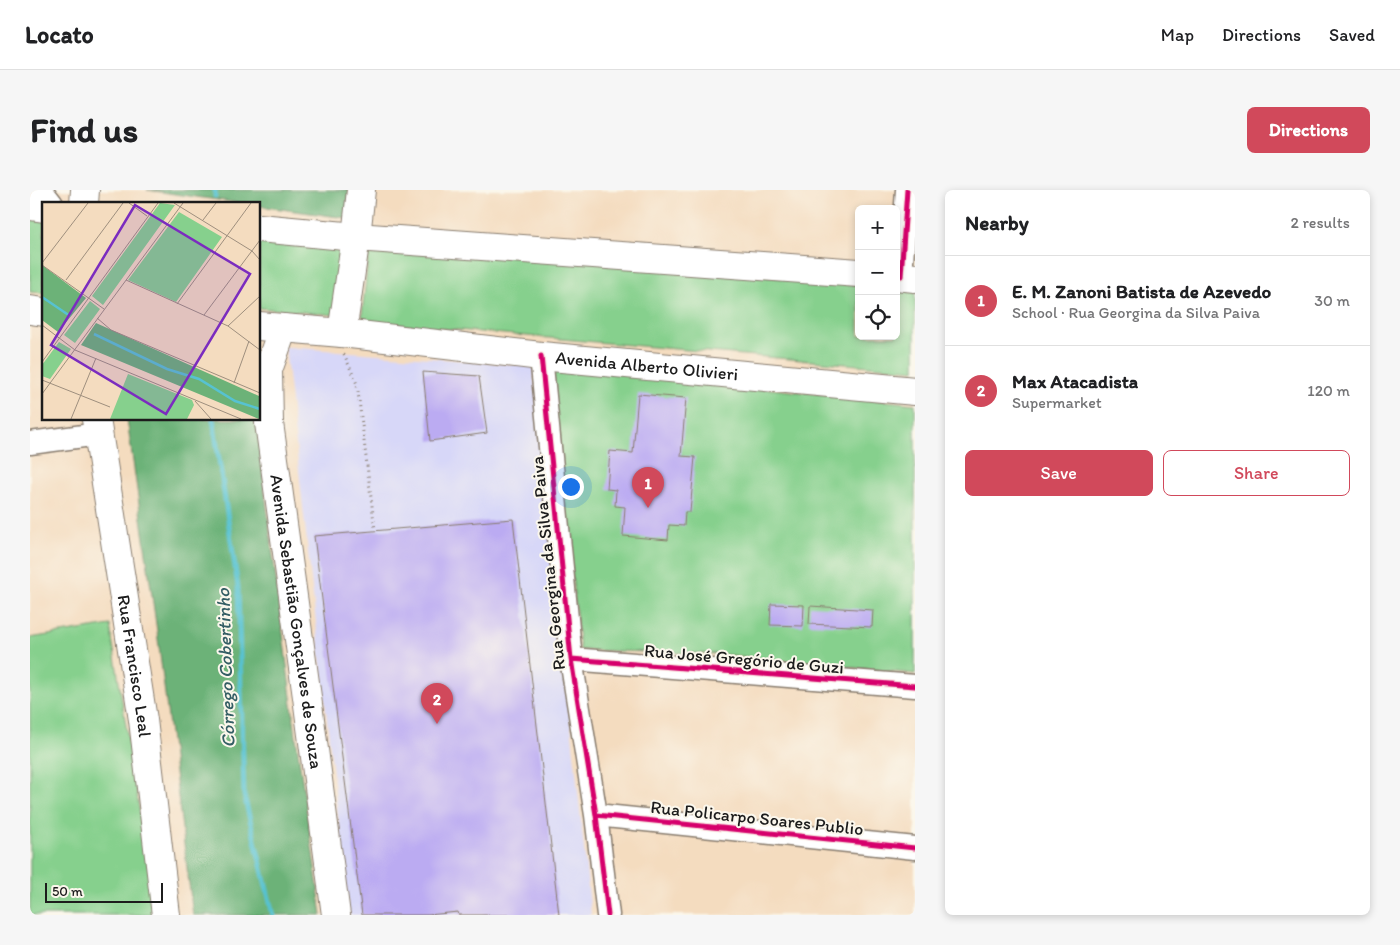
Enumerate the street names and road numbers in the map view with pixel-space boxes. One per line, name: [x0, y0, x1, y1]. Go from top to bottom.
street label: Avenida Alberto Olivieri: [555, 346, 739, 385]
street label: Rua Georgina da Silva Paiva: [526, 454, 570, 671]
street label: Avenida Sebastião Gonçalves de Souza: [265, 473, 327, 770]
street label: Rua Francisco Leal: [113, 593, 156, 739]
street label: Rua José Gregório de Guzi: [643, 639, 845, 679]
street label: Rua Policarpo Soares Publio: [649, 796, 865, 840]

